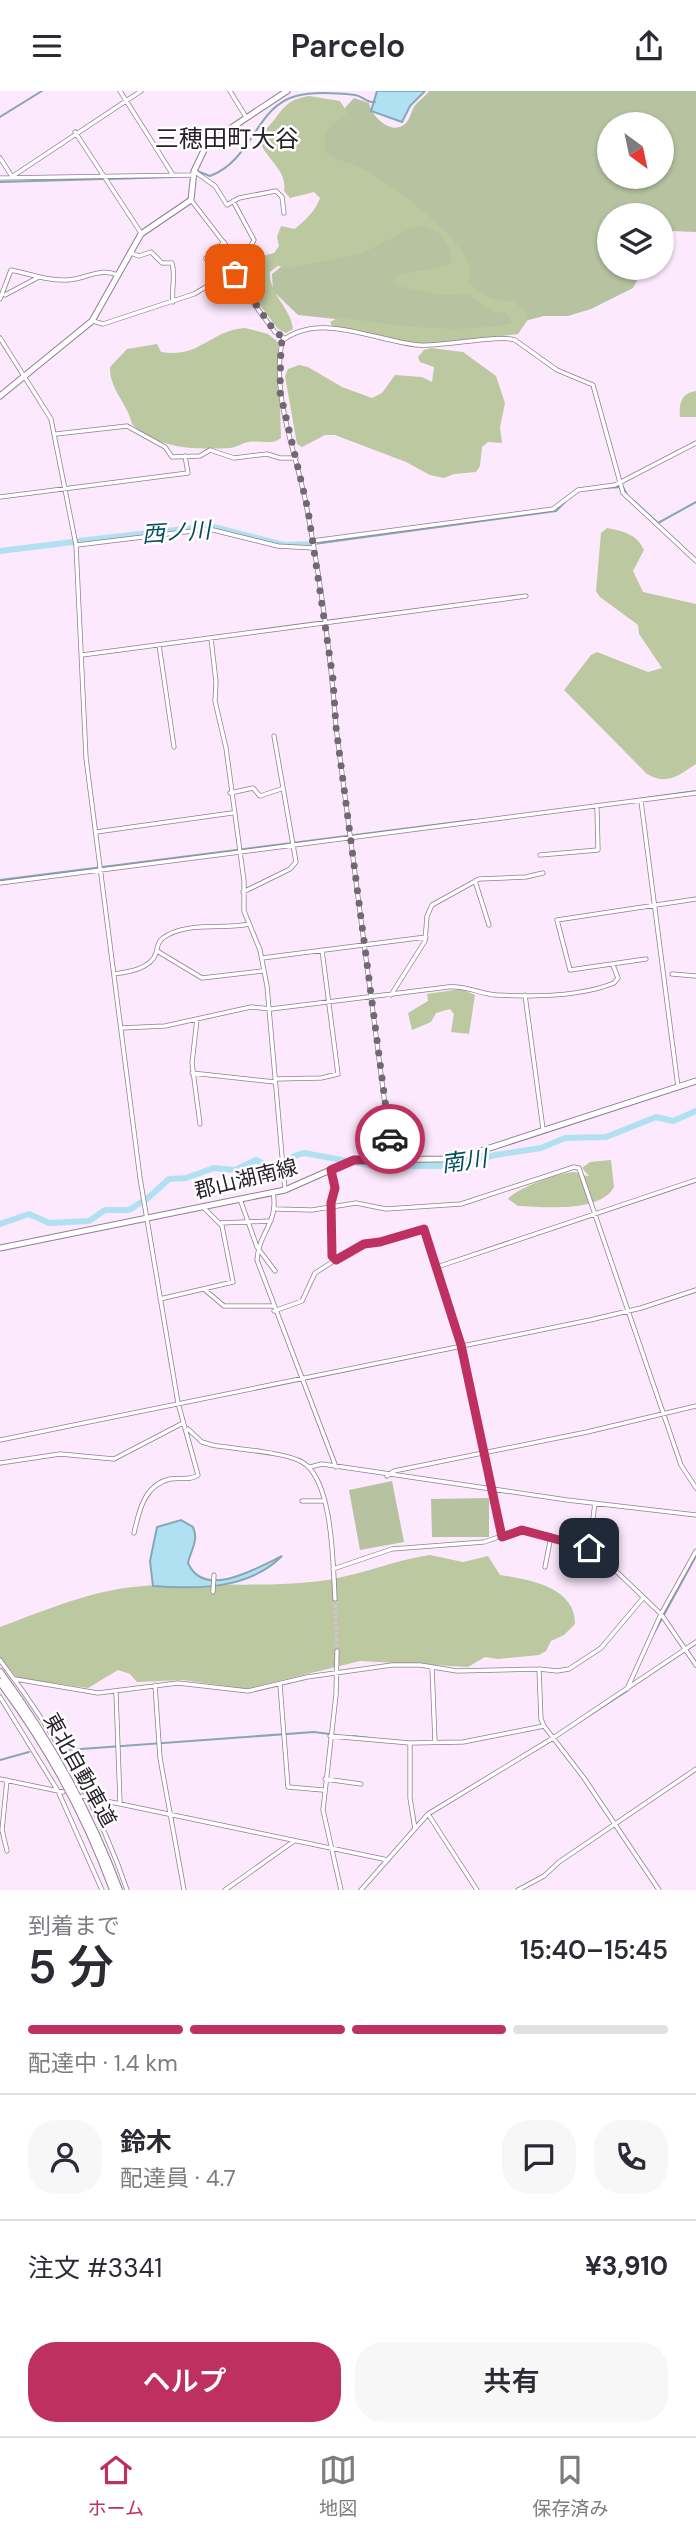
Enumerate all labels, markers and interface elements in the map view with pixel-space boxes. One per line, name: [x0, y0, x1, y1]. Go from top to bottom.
text: Parcelo: [291, 25, 405, 67]
icon: menu: [28, 27, 66, 65]
icon: share: [630, 27, 668, 65]
north arrow: [597, 112, 674, 189]
map controls: [597, 112, 674, 280]
district label: 三穂田町大谷: [155, 123, 299, 154]
button: layers: [597, 203, 674, 280]
pin: [205, 244, 265, 304]
icon: bag: [216, 255, 254, 293]
water label: 西ノ川: [141, 514, 214, 549]
courier: [355, 1104, 425, 1174]
icon: car: [371, 1120, 409, 1158]
water label: 南川: [439, 1143, 492, 1179]
street label: 郡山湖南線: [192, 1153, 300, 1205]
pin: [559, 1518, 619, 1578]
icon: home: [570, 1529, 608, 1567]
street label: 東北自動車道: [37, 1708, 123, 1832]
text: 到着まで: [28, 1911, 120, 1941]
text: 15:40–15:45: [520, 1933, 668, 1967]
text: 5 分: [28, 1937, 114, 1997]
text: 配達中 · 1.4 km: [28, 2048, 178, 2078]
button: person: [28, 2120, 102, 2194]
button: chat: [502, 2120, 576, 2194]
button: phone: [594, 2120, 668, 2194]
text: 鈴木: [120, 2125, 172, 2159]
text: 配達員 · 4.7: [120, 2163, 236, 2193]
text: ¥3,910: [585, 2249, 668, 2283]
text: 注文 #3341: [28, 2251, 162, 2285]
button: ヘルプ: [28, 2342, 341, 2422]
button: 共有: [355, 2342, 668, 2422]
tab: ホーム: [88, 2451, 144, 2521]
tab: 地図: [319, 2451, 357, 2521]
tab: 保存済み: [532, 2451, 608, 2521]

